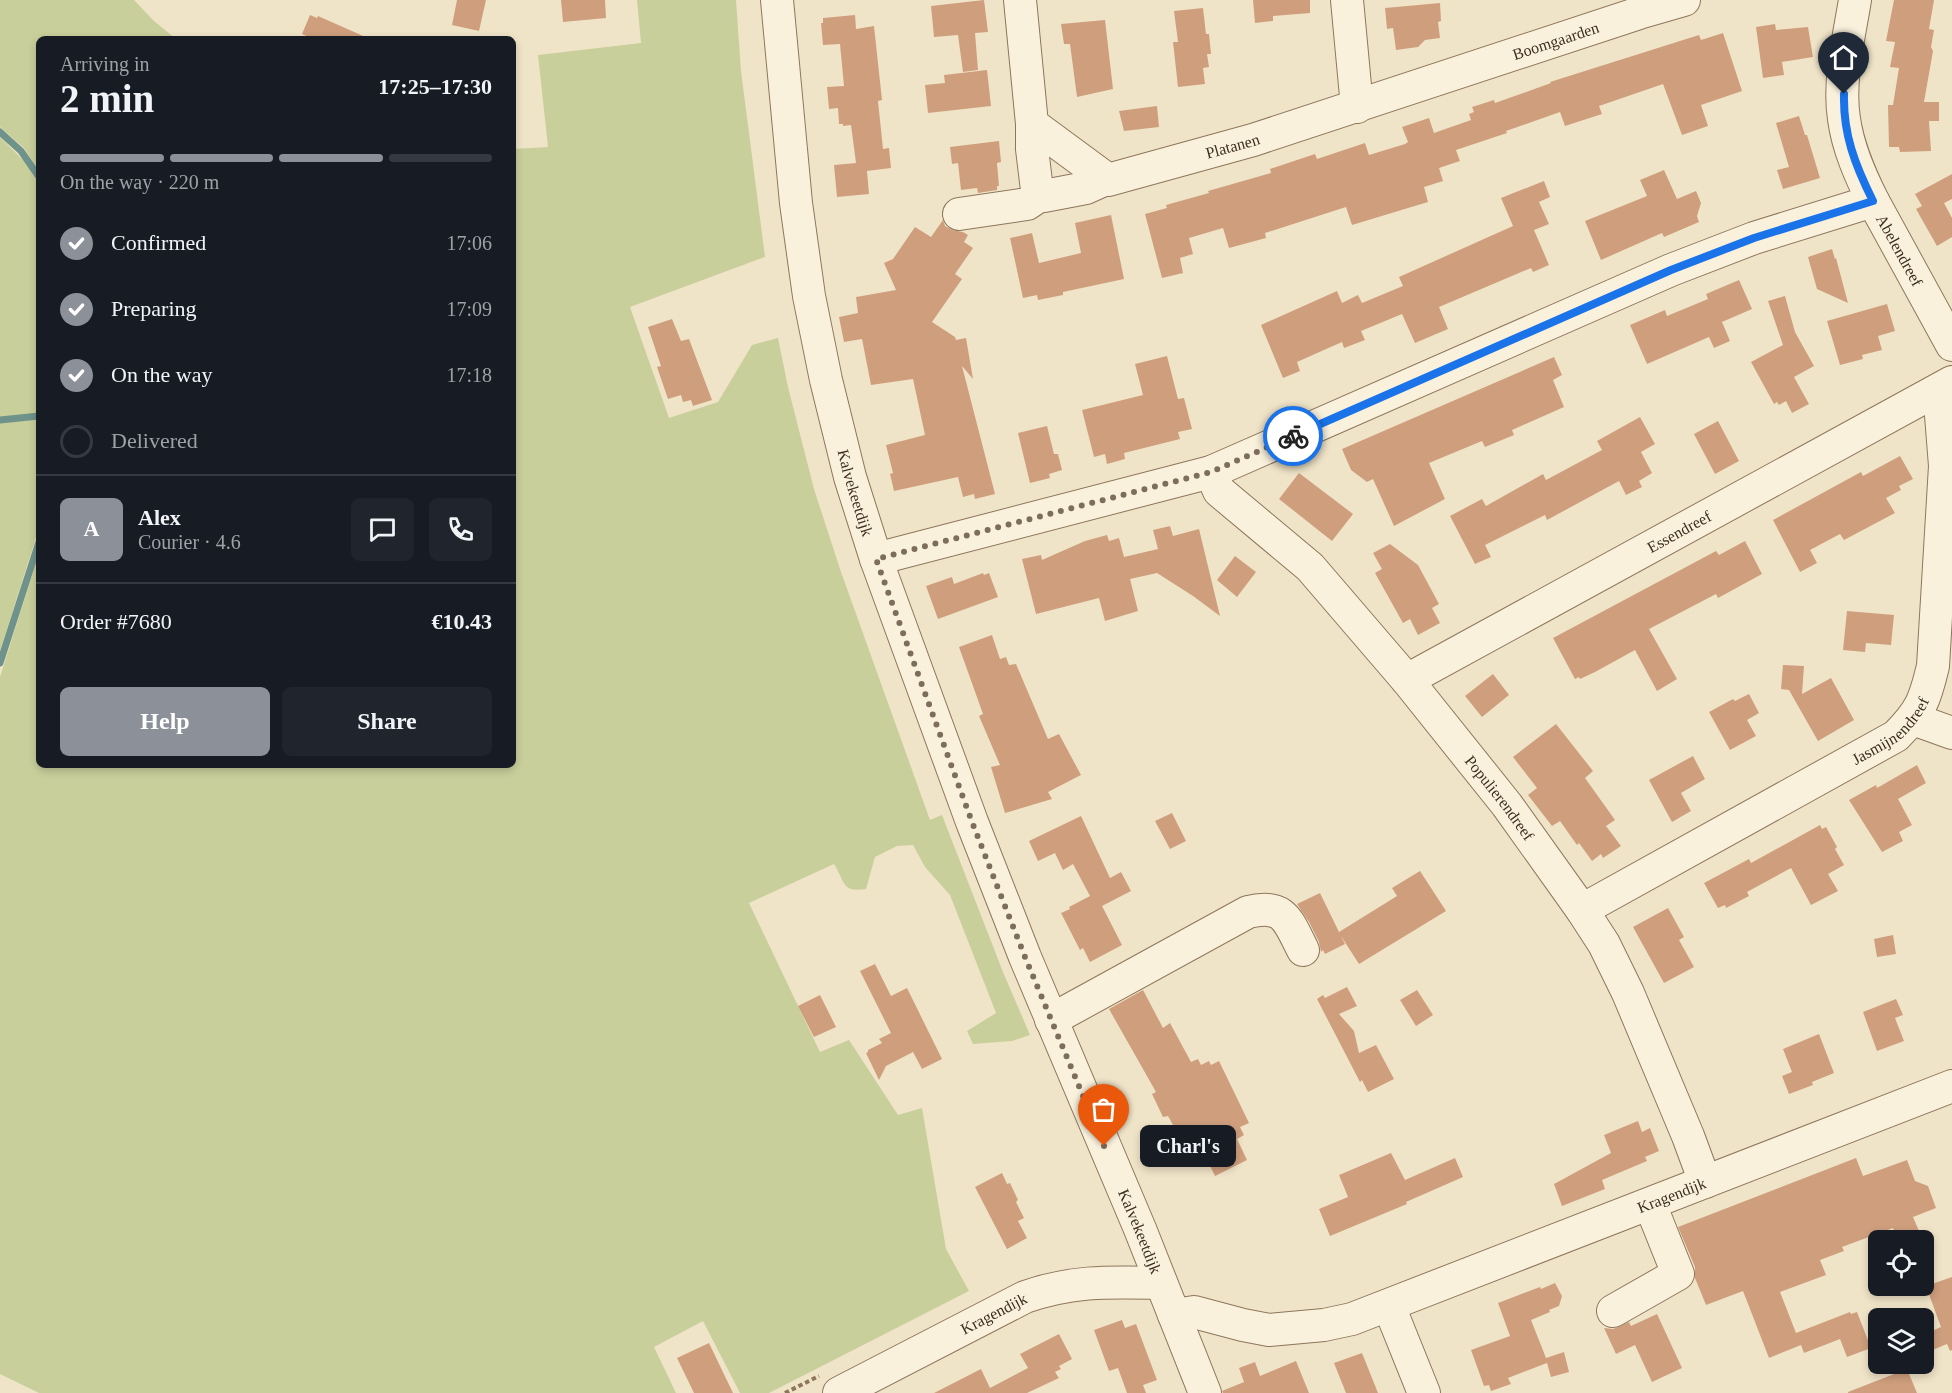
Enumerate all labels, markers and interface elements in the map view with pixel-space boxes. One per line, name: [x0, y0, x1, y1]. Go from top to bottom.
street label: Boomgaarden: [1510, 19, 1601, 63]
pin: [1818, 32, 1869, 94]
icon: home: [1827, 41, 1860, 74]
text: Arriving in: [60, 53, 149, 75]
text: 17:25–17:30: [378, 74, 492, 99]
text: 2 min: [60, 77, 154, 120]
street label: Platanen: [1204, 130, 1262, 162]
text: On the way · 220 m: [60, 171, 219, 193]
street label: Abelendreef: [1873, 211, 1926, 290]
icon: check: [60, 227, 93, 260]
text: Confirmed: [111, 230, 206, 255]
text: 17:06: [446, 232, 492, 254]
icon: check: [60, 293, 93, 326]
text: Preparing: [111, 296, 197, 321]
text: 17:09: [446, 298, 492, 320]
icon: check: [60, 359, 93, 392]
text: On the way: [111, 362, 212, 387]
text: 17:18: [446, 364, 492, 386]
courier: [1263, 406, 1323, 466]
icon: bike: [1277, 420, 1310, 453]
text: Delivered: [111, 428, 198, 453]
street label: Kalvekeetdijk: [834, 448, 876, 538]
button: chat: [351, 498, 414, 561]
button: phone: [429, 498, 492, 561]
text: Alex: [138, 505, 181, 530]
street label: Essendreef: [1644, 507, 1715, 556]
text: A: [84, 516, 99, 541]
text: Courier · 4.6: [138, 531, 241, 553]
text: Order #7680: [60, 609, 172, 634]
text: €10.43: [432, 609, 492, 634]
button: Help: [60, 687, 270, 756]
button: Share: [282, 687, 492, 756]
street label: Jasmijnendreef: [1849, 694, 1932, 768]
street label: Populierendreef: [1462, 752, 1538, 844]
pin: [1078, 1084, 1129, 1146]
icon: bag: [1087, 1093, 1120, 1126]
callout: Charl's: [1140, 1125, 1236, 1167]
text: Charl's: [1156, 1135, 1220, 1157]
street label: Kragendijk: [1635, 1174, 1708, 1216]
street label: Kalvekeetdijk: [1115, 1187, 1165, 1276]
map controls: [1868, 1230, 1934, 1374]
button: locate: [1868, 1230, 1934, 1296]
street label: Kragendijk: [958, 1290, 1030, 1338]
button: layers: [1868, 1308, 1934, 1374]

